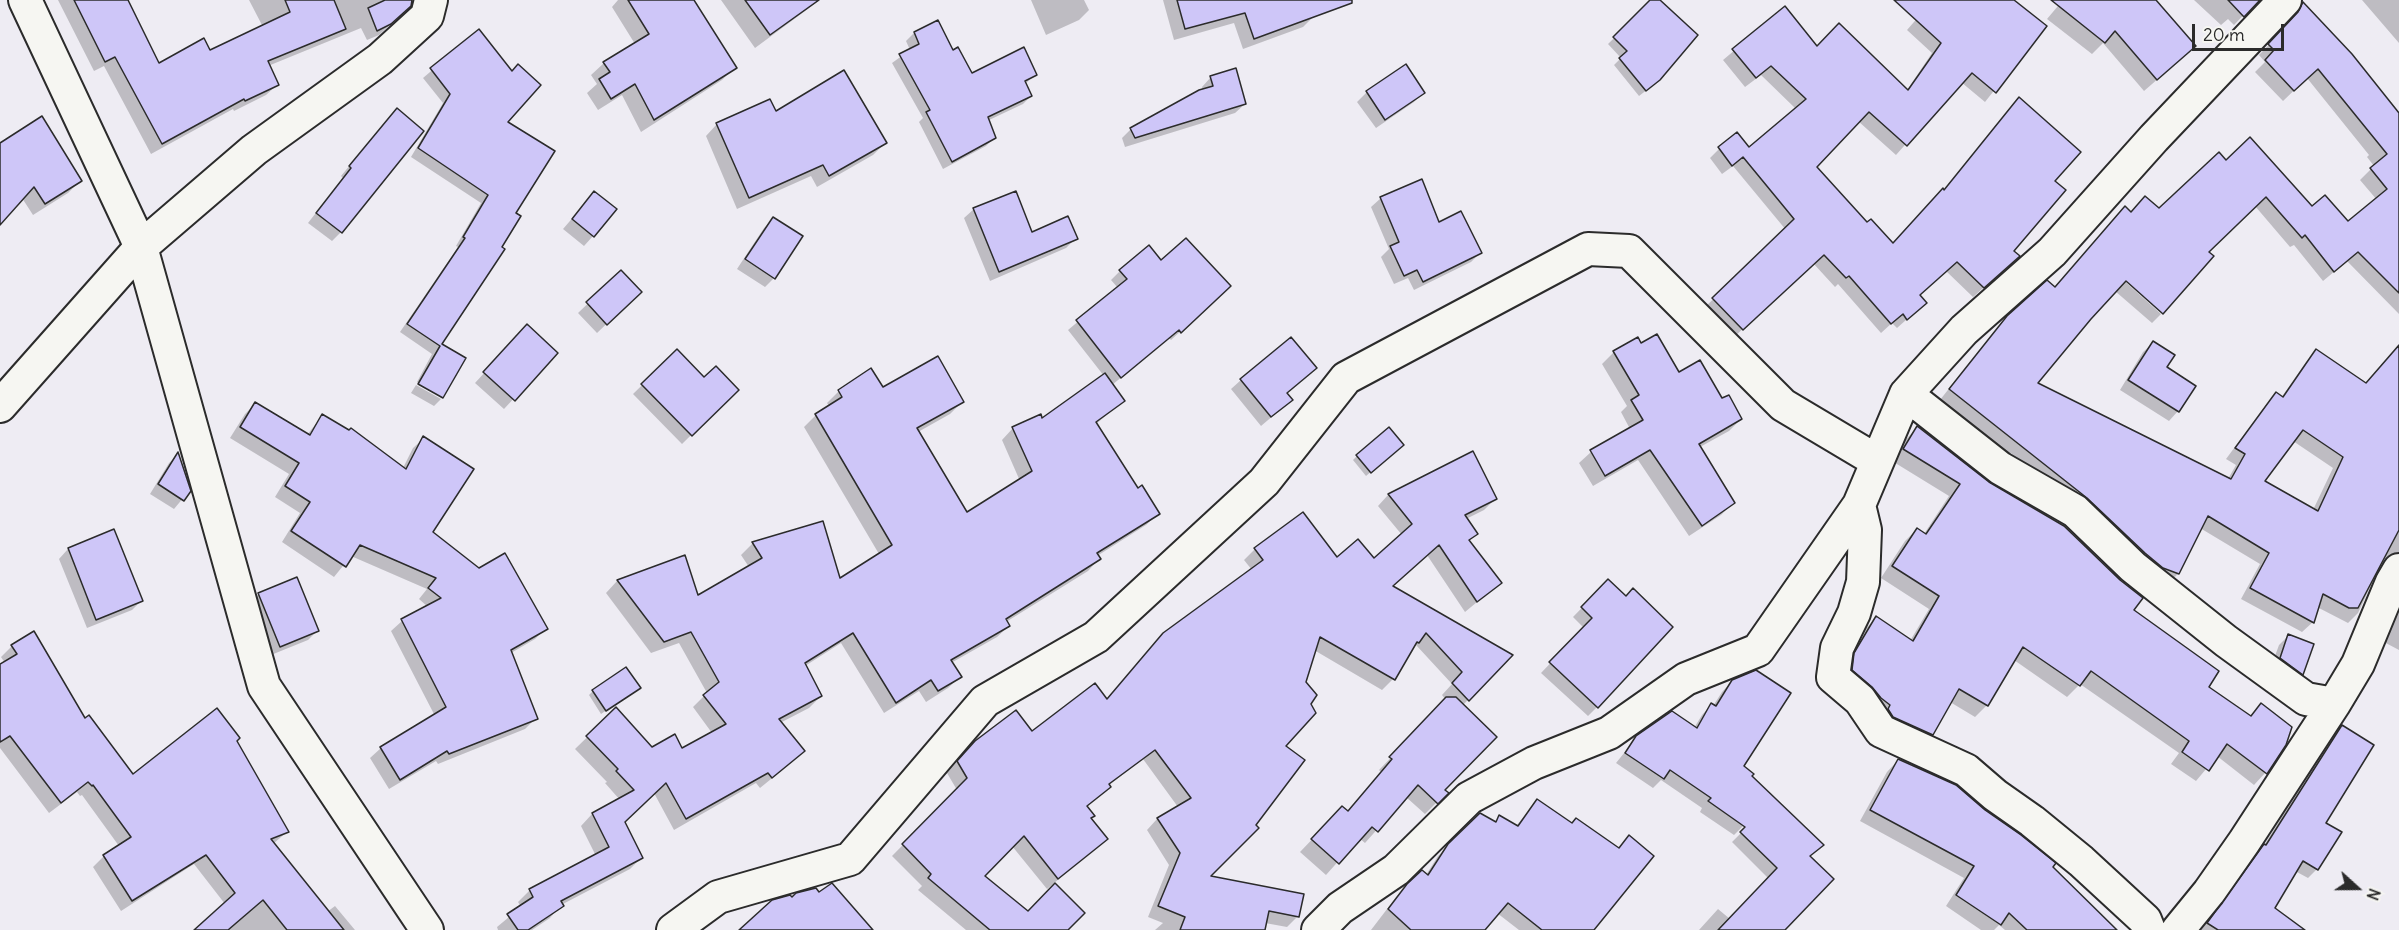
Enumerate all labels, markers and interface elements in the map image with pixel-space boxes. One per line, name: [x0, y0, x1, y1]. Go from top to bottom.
scale bar: [2195, 12, 2286, 50]
text: 20 m: [2203, 23, 2245, 46]
north arrow: [2327, 858, 2387, 918]
text: N: [2362, 886, 2385, 903]

